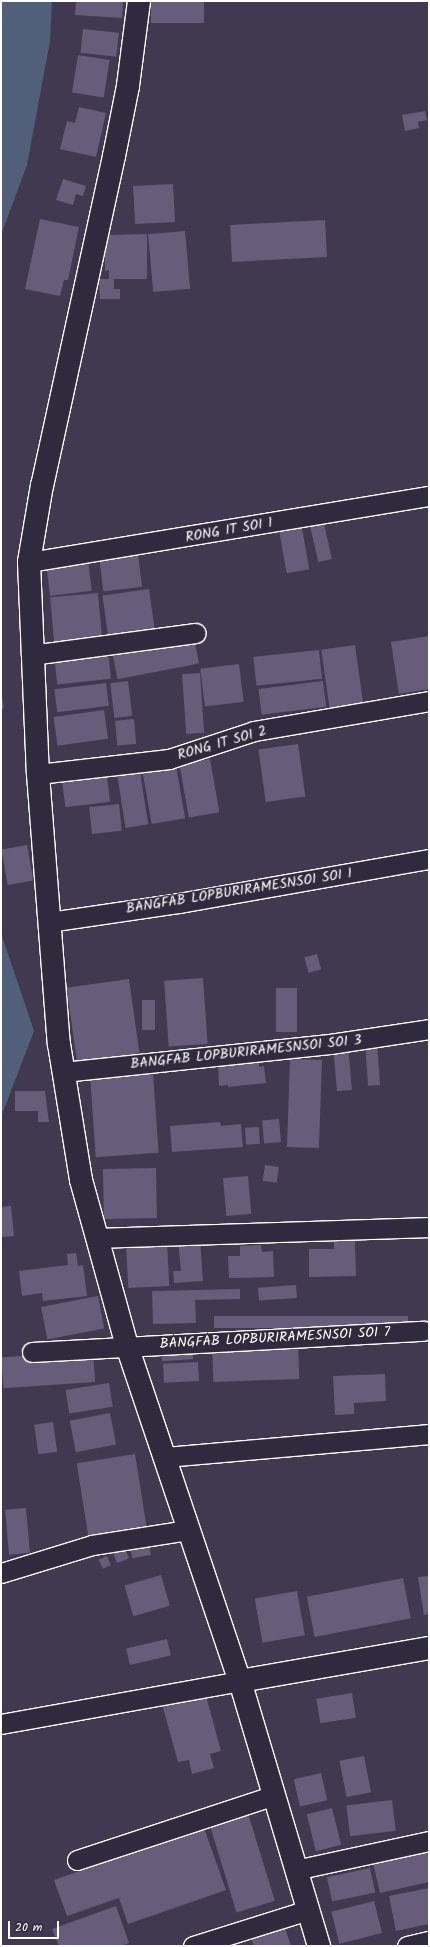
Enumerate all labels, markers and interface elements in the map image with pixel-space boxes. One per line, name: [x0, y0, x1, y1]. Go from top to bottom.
street label: RONG IT SOI 1: [184, 514, 274, 546]
street label: RONG IT SOI 2: [175, 722, 269, 764]
street label: BANGFAB LOPBURIRAMESNSOI SOI 1: [125, 865, 353, 917]
street label: BANGFAB LOPBURIRAMESNSOI SOI 3: [130, 1032, 362, 1072]
street label: BANGFAB LOPBURIRAMESNSOI SOI 7: [159, 1324, 391, 1352]
scale bar: [10, 1913, 61, 1939]
text: 20 m: [15, 1918, 42, 1937]

